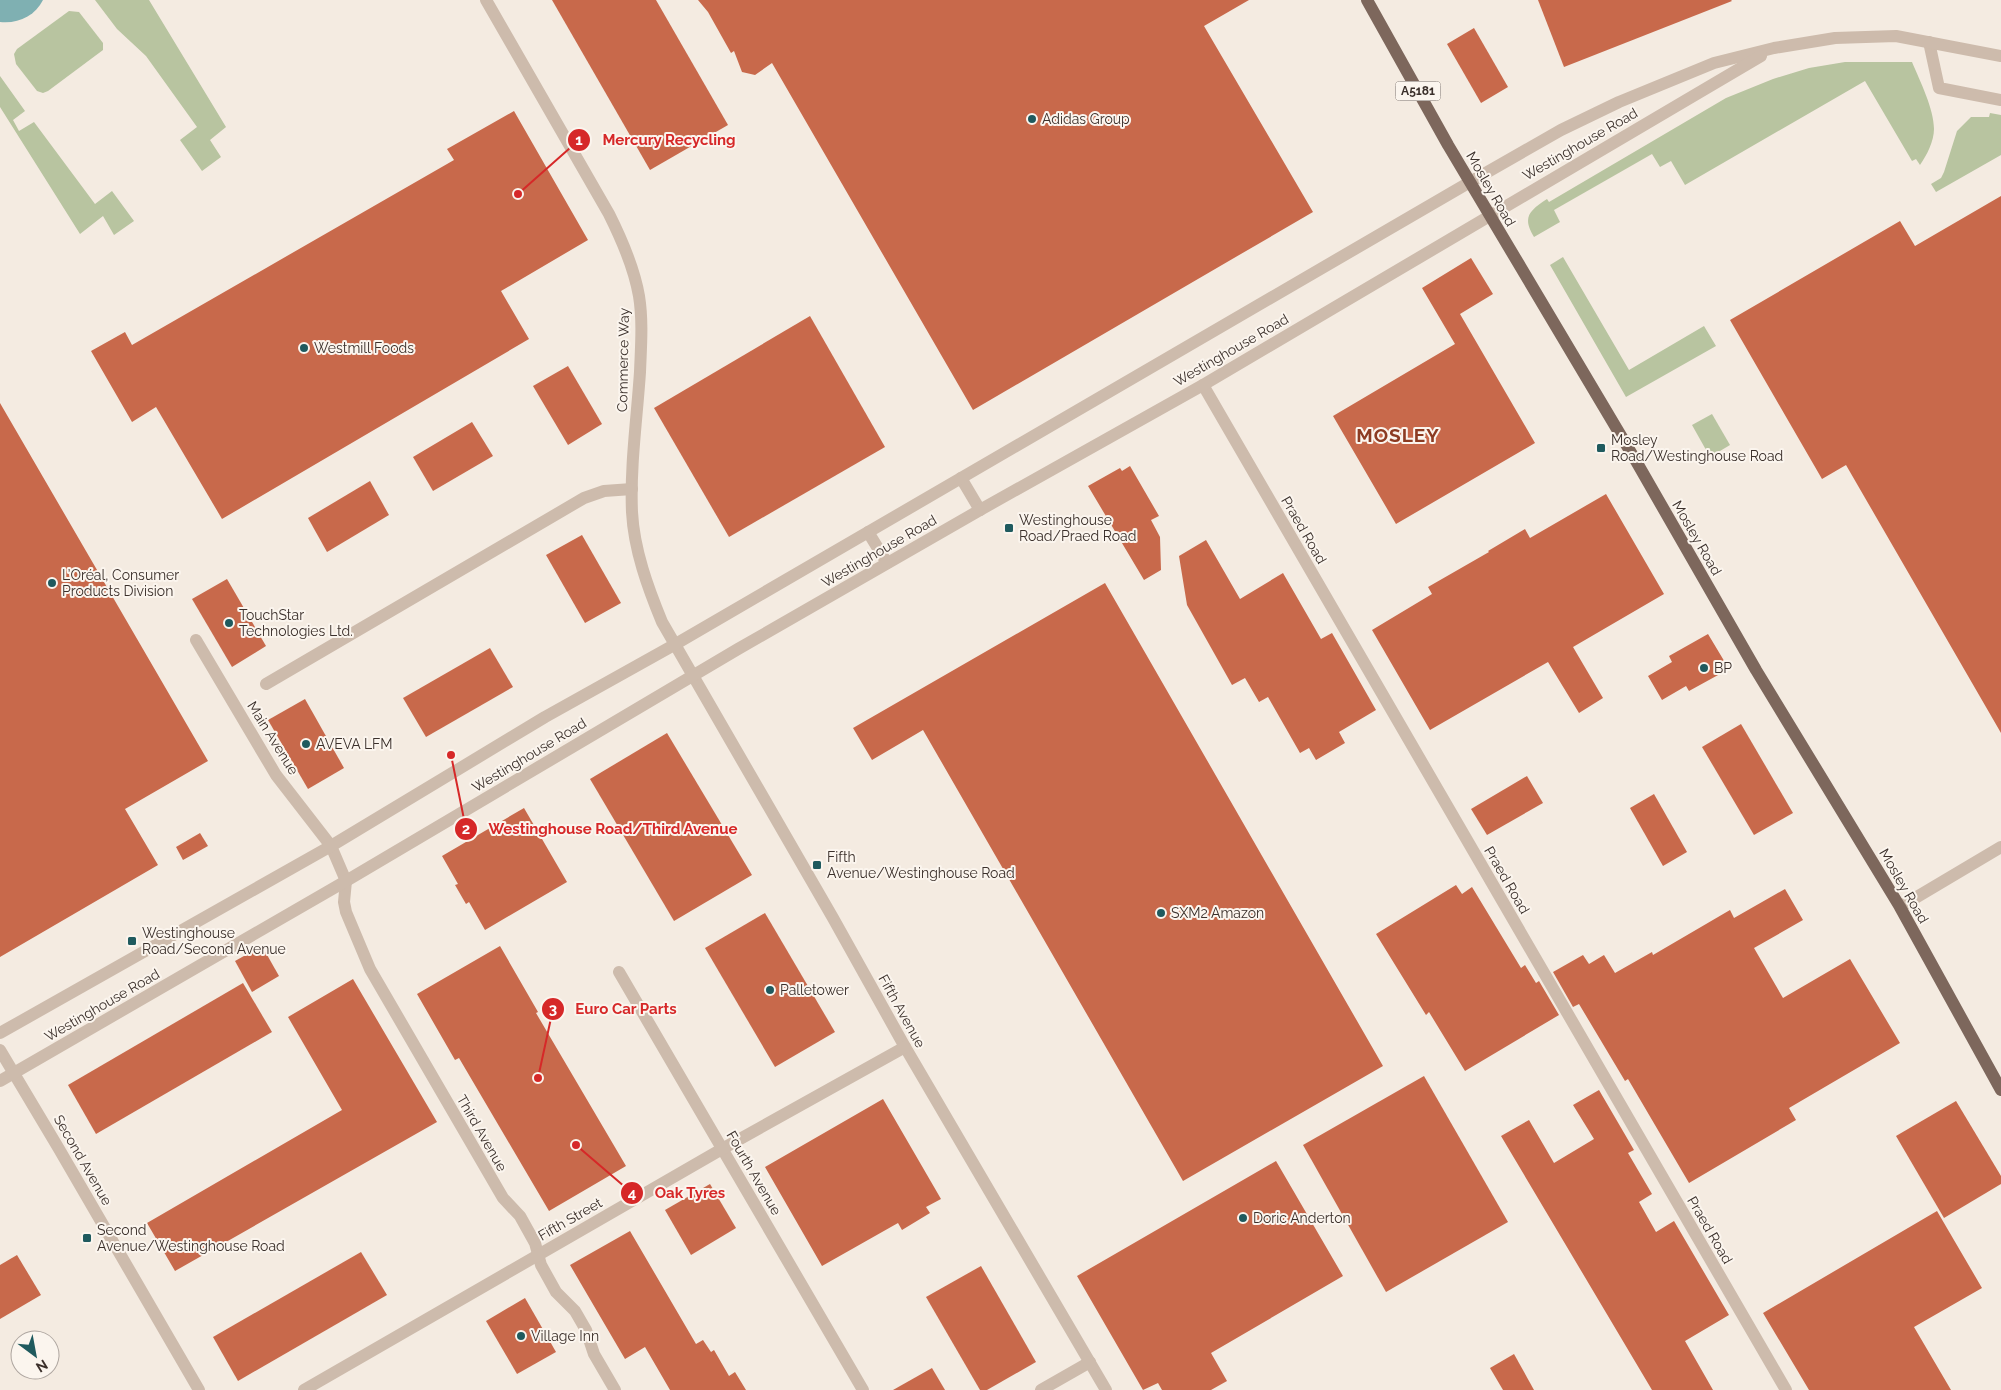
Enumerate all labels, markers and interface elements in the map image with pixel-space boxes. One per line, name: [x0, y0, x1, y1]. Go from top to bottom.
road number: A5181: [1396, 82, 1440, 100]
street label: Westinghouse Road: [1520, 105, 1640, 183]
place label: Adidas Group: [1042, 111, 1130, 127]
marker: Adidas Group: [1026, 113, 1038, 125]
callout: Mercury Recycling: [567, 125, 745, 155]
text: 1: [575, 131, 583, 149]
text: Mercury Recycling: [602, 131, 736, 149]
street label: Mosley Road: [1463, 149, 1519, 229]
street label: Commerce Way: [614, 307, 632, 412]
street label: Westinghouse Road: [1171, 311, 1291, 389]
place label: Westmill Foods: [314, 340, 414, 356]
marker: Westmill Foods: [298, 342, 310, 354]
district label: MOSLEY: [1356, 424, 1440, 446]
place label: Mosley Road/Westinghouse Road: [1611, 432, 1783, 464]
marker: Mosley Road/Westinghouse Road: [1595, 442, 1607, 454]
street label: Praed Road: [1278, 493, 1330, 567]
street label: Mosley Road: [1669, 498, 1725, 578]
street label: Westinghouse Road: [819, 512, 939, 590]
place label: Westinghouse Road/Praed Road: [1019, 512, 1136, 544]
marker: Westinghouse Road/Praed Road: [1003, 522, 1015, 534]
place label: L’Oréal, Consumer Products Division: [62, 567, 179, 599]
marker: L’Oréal, Consumer Products Division: [46, 577, 58, 589]
place label: TouchStar Technologies Ltd.: [239, 607, 353, 639]
marker: TouchStar Technologies Ltd.: [223, 617, 235, 629]
place label: BP: [1714, 660, 1732, 676]
marker: BP: [1698, 662, 1710, 674]
street label: Main Avenue: [244, 698, 302, 778]
street label: Westinghouse Road: [469, 715, 589, 795]
place label: AVEVA LFM: [316, 736, 393, 752]
marker: AVEVA LFM: [300, 738, 312, 750]
callout: Westinghouse Road/Third Avenue: [454, 814, 748, 844]
text: 2: [462, 820, 470, 838]
text: Westinghouse Road/Third Avenue: [489, 820, 737, 838]
street label: Praed Road: [1481, 843, 1533, 917]
street label: Mosley Road: [1876, 846, 1932, 926]
place label: Fifth Avenue/Westinghouse Road: [827, 849, 1015, 881]
marker: Fifth Avenue/Westinghouse Road: [811, 859, 823, 871]
place label: SXM2 Amazon: [1171, 905, 1264, 921]
marker: SXM2 Amazon: [1155, 907, 1167, 919]
place label: Westinghouse Road/Second Avenue: [142, 925, 286, 957]
marker: Westinghouse Road/Second Avenue: [126, 935, 138, 947]
street label: Westinghouse Road: [42, 966, 162, 1044]
street label: Fifth Avenue: [875, 972, 929, 1050]
place label: Palletower: [780, 982, 849, 998]
marker: Palletower: [764, 984, 776, 996]
callout: Euro Car Parts: [541, 994, 687, 1024]
text: 3: [549, 1000, 557, 1018]
text: Euro Car Parts: [575, 1000, 677, 1018]
street label: Third Avenue: [454, 1092, 510, 1174]
street label: Second Avenue: [51, 1112, 115, 1208]
street label: Fourth Avenue: [723, 1128, 785, 1218]
callout: Oak Tyres: [620, 1178, 736, 1208]
text: 4: [628, 1184, 637, 1202]
text: Oak Tyres: [655, 1184, 725, 1202]
street label: Praed Road: [1684, 1193, 1736, 1267]
street label: Fifth Street: [535, 1194, 605, 1244]
place label: Doric Anderton: [1253, 1210, 1351, 1226]
marker: Doric Anderton: [1237, 1212, 1249, 1224]
place label: Second Avenue/Westinghouse Road: [97, 1222, 285, 1254]
marker: Second Avenue/Westinghouse Road: [81, 1232, 93, 1244]
place label: Village Inn: [531, 1328, 599, 1344]
north arrow: [10, 1330, 60, 1380]
marker: Village Inn: [515, 1330, 527, 1342]
text: N: [33, 1356, 51, 1376]

